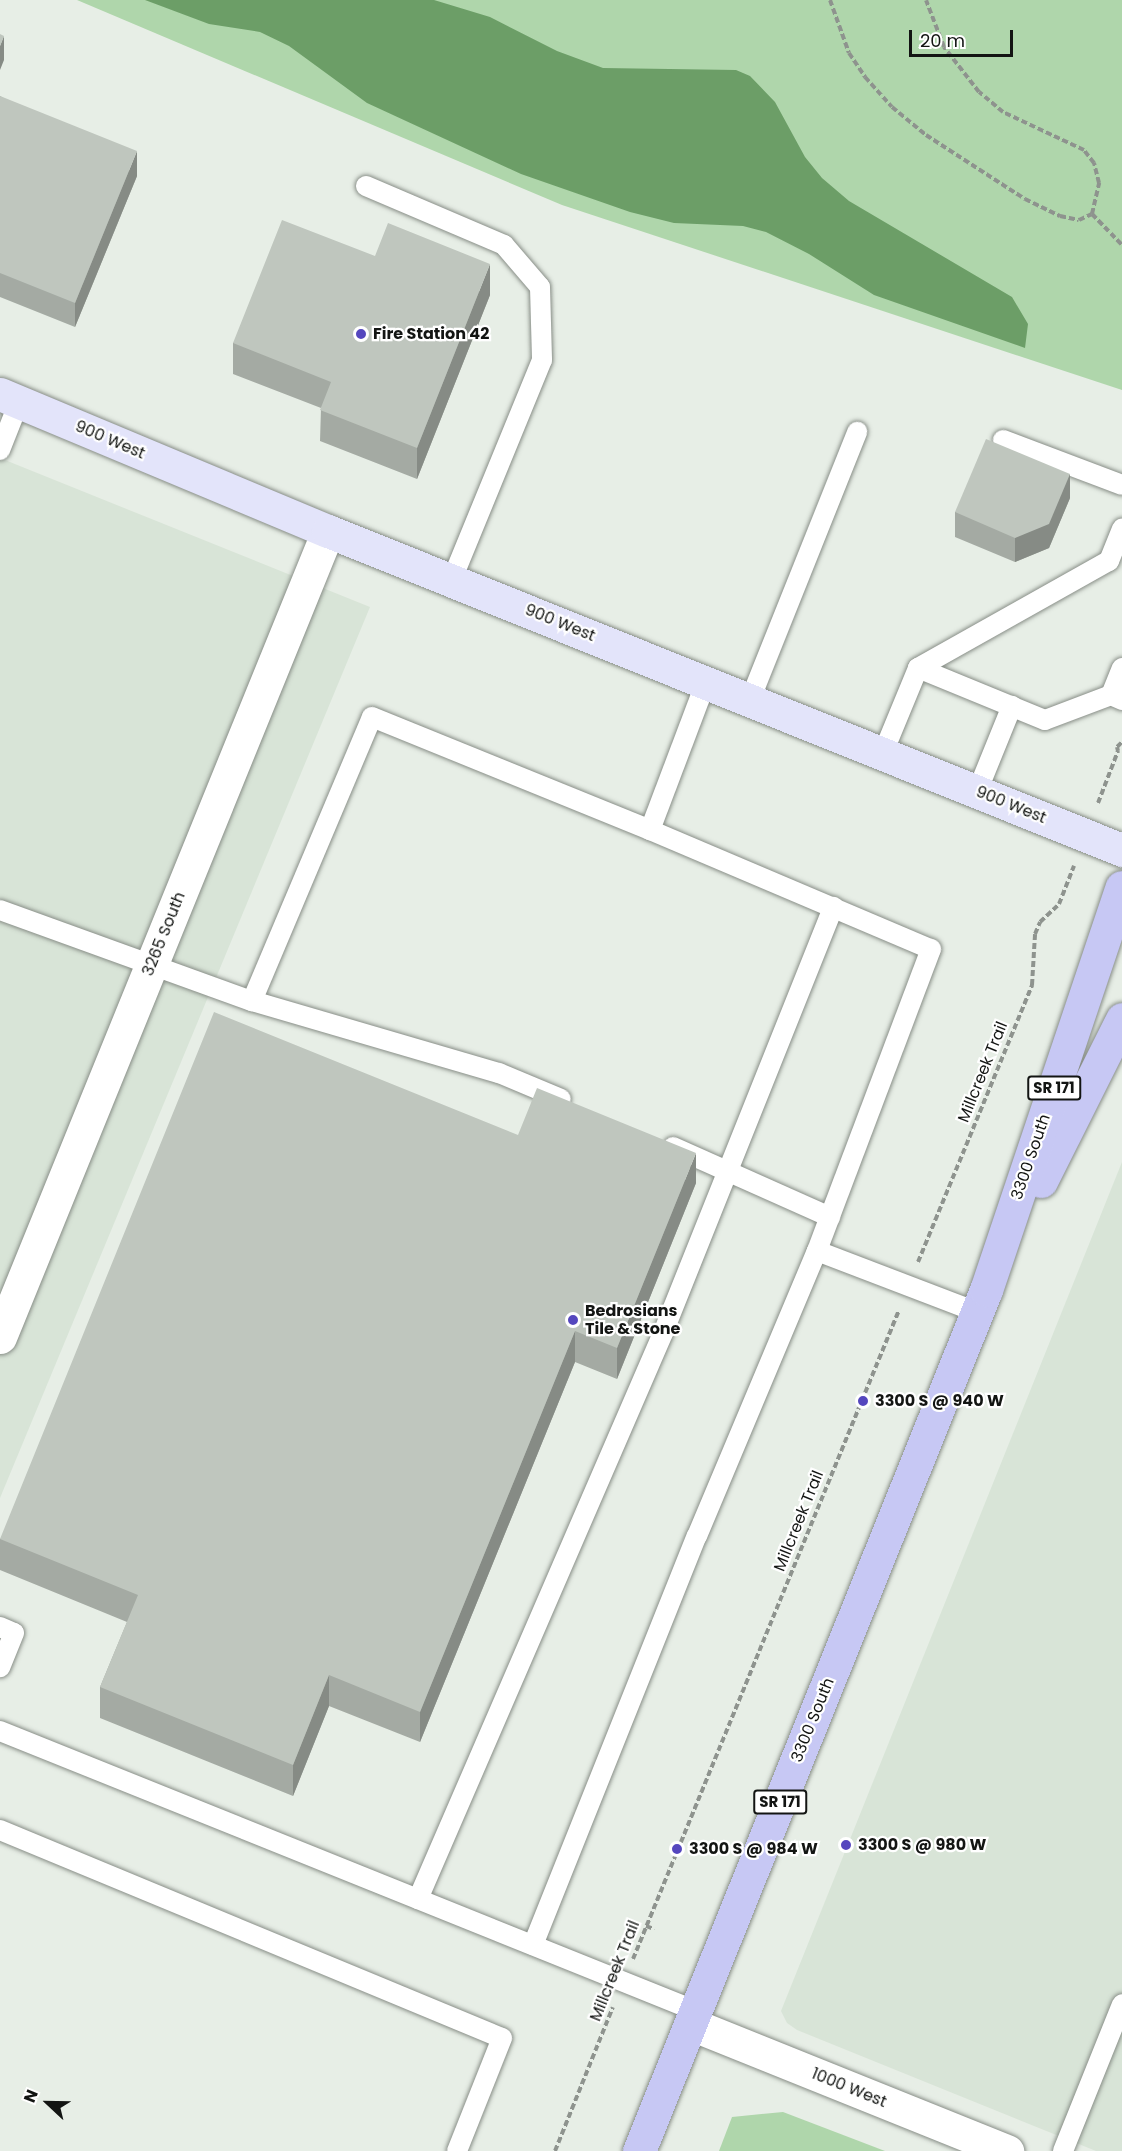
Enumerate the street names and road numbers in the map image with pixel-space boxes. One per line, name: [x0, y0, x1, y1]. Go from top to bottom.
street label: 900 West: [72, 417, 148, 463]
street label: 900 West: [522, 600, 598, 646]
street label: 900 West: [973, 782, 1049, 828]
street label: 3265 South: [138, 889, 190, 979]
street label: Millcreek Trail: [954, 1019, 1012, 1125]
road number: SR 171: [1027, 1076, 1081, 1100]
street label: 3300 South: [1007, 1112, 1055, 1202]
street label: Millcreek Trail: [770, 1468, 828, 1574]
street label: 3300 South: [787, 1675, 839, 1765]
road number: SR 171: [753, 1790, 807, 1814]
street label: Millcreek Trail: [586, 1918, 644, 2024]
street label: 1000 West: [809, 2064, 889, 2112]

